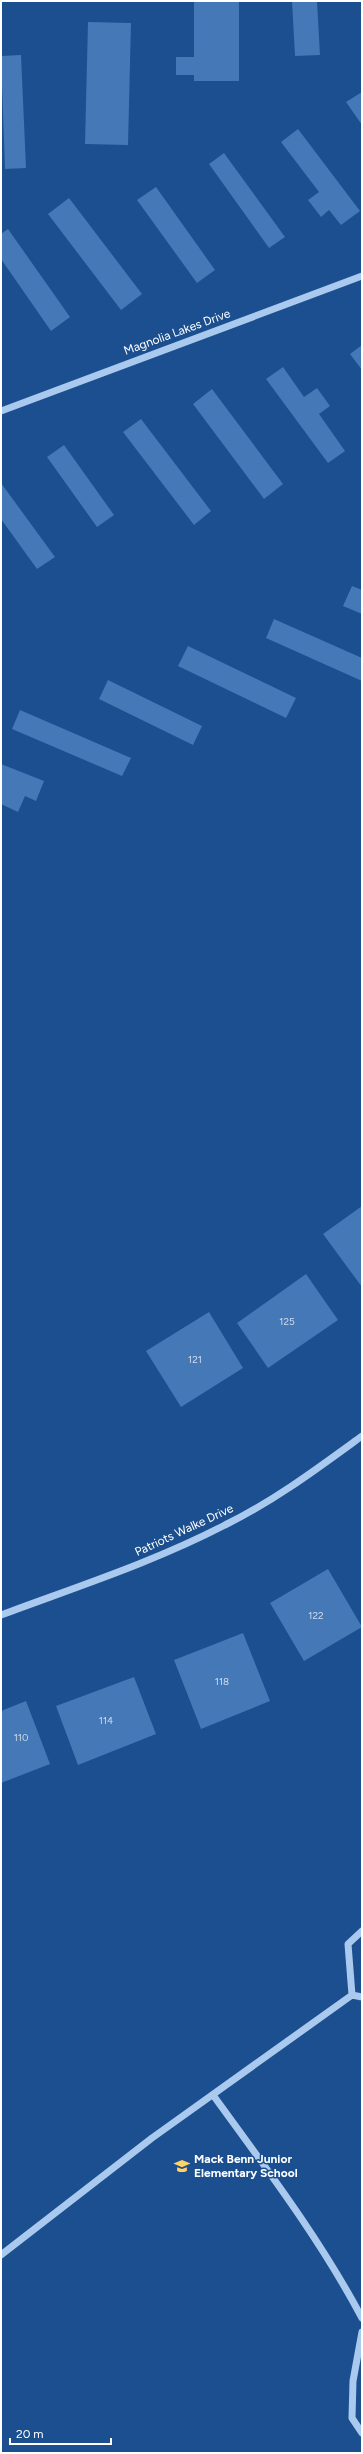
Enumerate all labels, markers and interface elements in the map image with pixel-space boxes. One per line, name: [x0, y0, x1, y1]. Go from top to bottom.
street label: Magnolia Lakes Drive: [122, 306, 233, 358]
house number: 125: [279, 1315, 295, 1328]
house number: 121: [188, 1353, 202, 1366]
street label: Patriots Walke Drive: [132, 1501, 236, 1559]
house number: 122: [308, 1609, 324, 1622]
house number: 118: [215, 1675, 229, 1688]
house number: 114: [99, 1714, 113, 1727]
house number: 110: [14, 1731, 28, 1744]
place label: Mack Benn Junior Elementary School: [194, 2152, 298, 2180]
school or university icon: Mack Benn Junior Elementary School: [173, 2157, 191, 2175]
scale bar: [10, 2420, 111, 2446]
text: 20 m: [16, 2427, 44, 2441]

